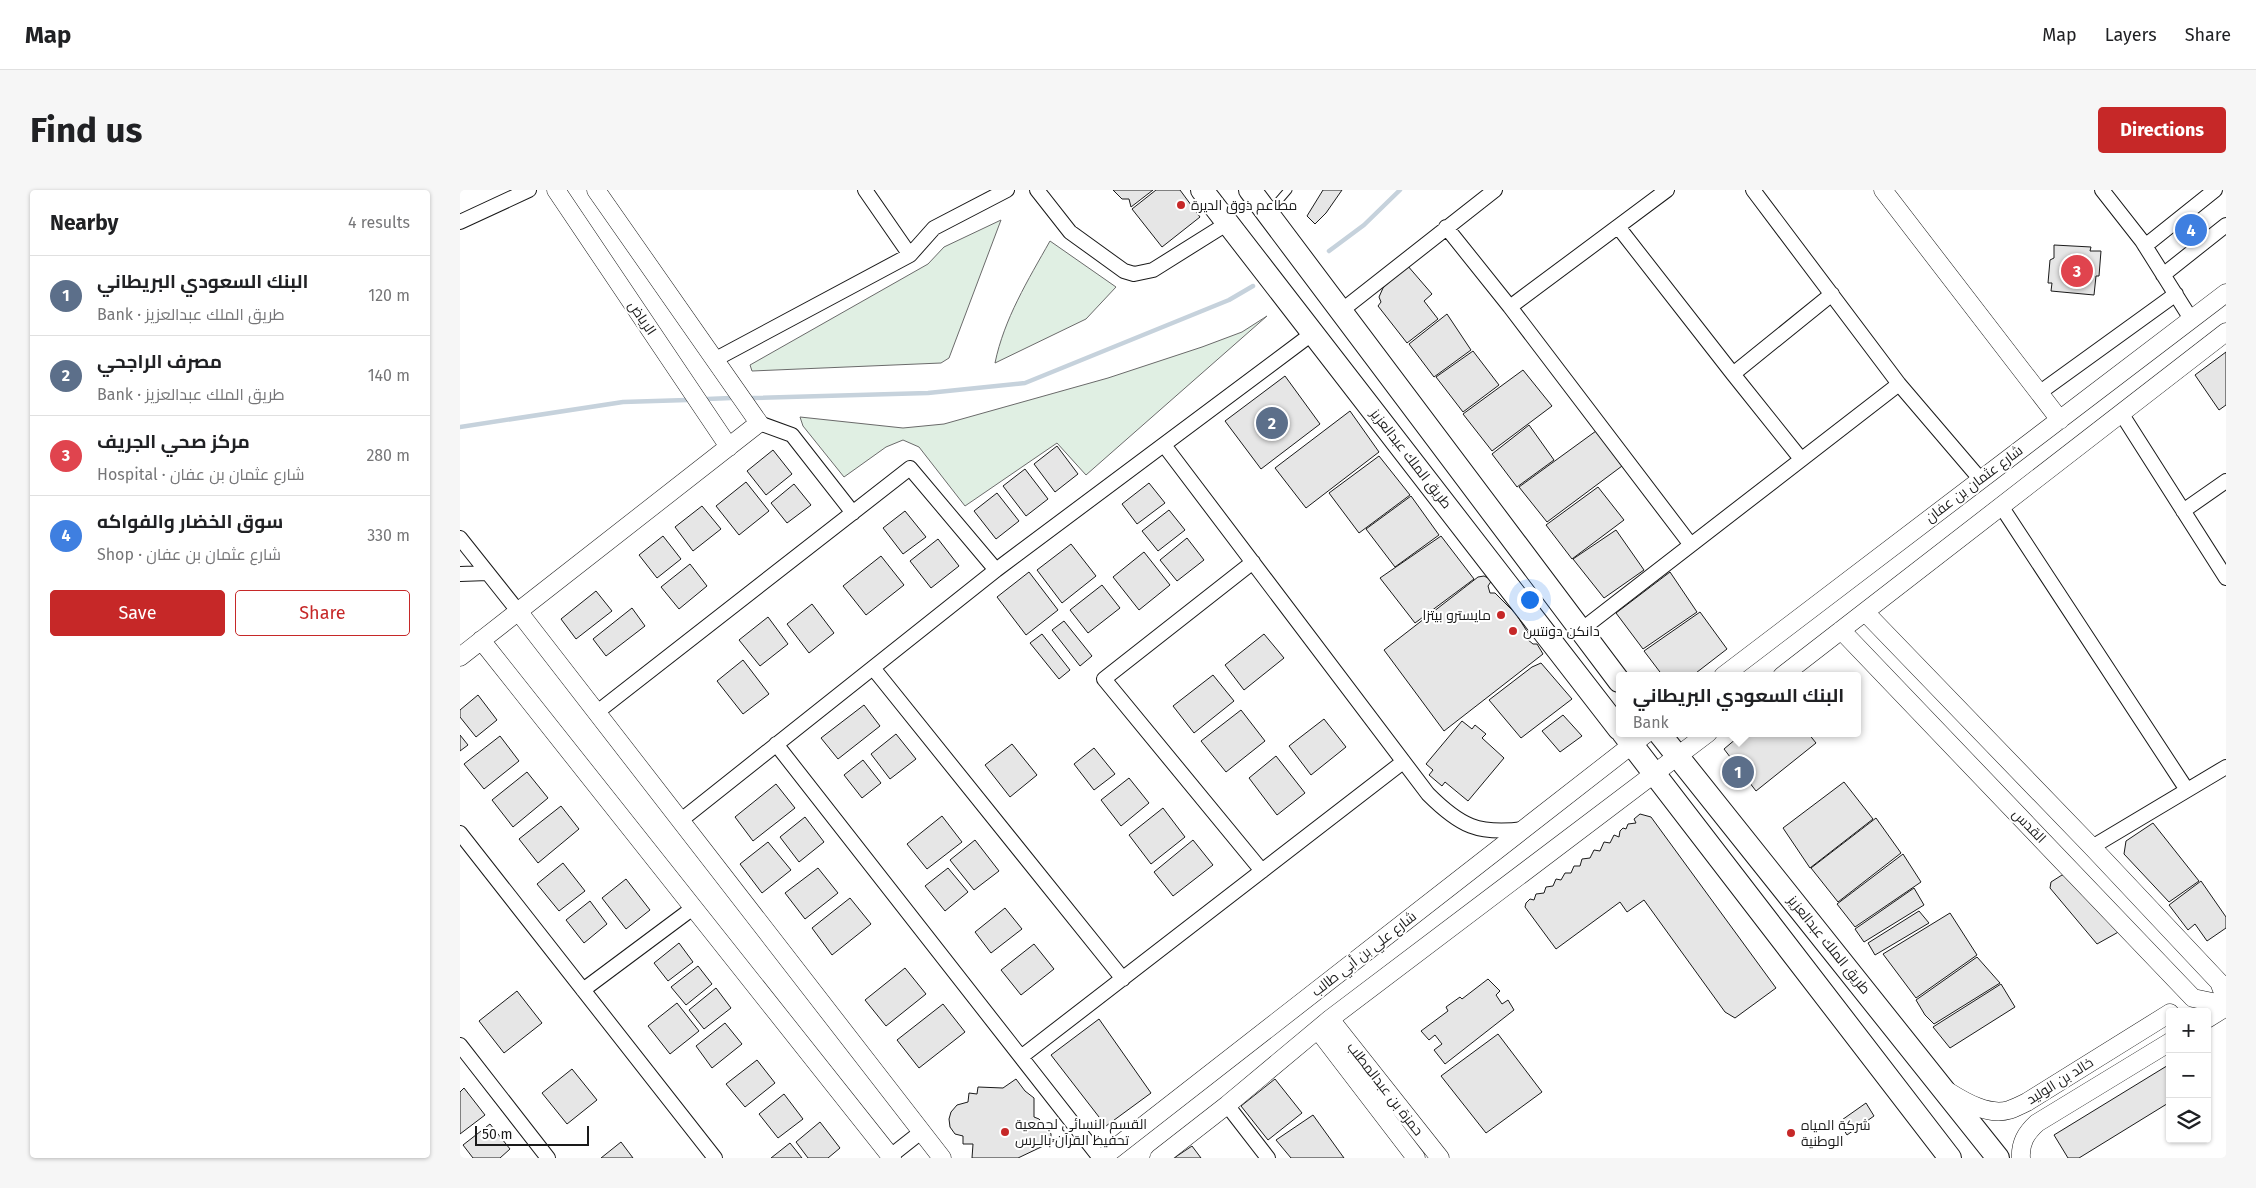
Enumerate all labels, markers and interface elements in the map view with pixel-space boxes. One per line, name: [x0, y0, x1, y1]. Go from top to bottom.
text: Map: [25, 21, 71, 49]
text: Map: [2042, 24, 2077, 46]
text: Layers: [2105, 24, 2157, 46]
text: Share: [2185, 24, 2231, 46]
button: Directions: [2098, 107, 2226, 153]
text: Find us: [30, 109, 142, 151]
place label: مطاعم ذوق الديرة: [1191, 197, 1297, 215]
marker: مطاعم ذوق الديرة: [1175, 199, 1187, 211]
text: Nearby: [50, 210, 118, 236]
pin: 4: [2175, 211, 2207, 249]
text: 4 results: [348, 213, 410, 232]
pin: 3: [2061, 252, 2093, 290]
text: البنك السعودي البريطاني: [97, 270, 309, 293]
text: 1: [62, 286, 70, 305]
text: 120 m: [368, 286, 410, 305]
street label: الرياض: [624, 298, 660, 338]
text: Bank · طريق الملك عبدالعزيز: [97, 305, 285, 324]
text: مصرف الراجحي: [97, 350, 222, 373]
text: 2: [62, 366, 70, 385]
text: 140 m: [368, 366, 410, 385]
text: Bank · طريق الملك عبدالعزيز: [97, 385, 285, 404]
pin: 2: [1256, 404, 1288, 442]
street label: طريق الملك عبدالعزيز: [1366, 405, 1455, 512]
text: مركز صحي الجريف: [97, 430, 250, 453]
street label: شارع عثمان بن عفان: [1922, 442, 2026, 526]
text: 3: [62, 446, 70, 465]
text: 280 m: [366, 446, 410, 465]
text: Hospital · شارع عثمان بن عفان: [97, 465, 305, 484]
text: سوق الخضار والفواكه: [97, 510, 283, 533]
text: 4: [61, 526, 71, 545]
text: 330 m: [367, 526, 410, 545]
text: Shop · شارع عثمان بن عفان: [97, 545, 281, 564]
your location: [1517, 587, 1543, 613]
button: Save: [50, 590, 225, 636]
button: Share: [235, 590, 410, 636]
place label: مايسترو بيتزا: [1423, 607, 1491, 624]
marker: مايسترو بيتزا: [1495, 609, 1507, 621]
place label: دانكن دونتس: [1523, 623, 1600, 640]
marker: دانكن دونتس: [1507, 625, 1519, 637]
popup: [1616, 672, 1861, 737]
text: البنك السعودي البريطاني: [1633, 684, 1844, 707]
text: Bank: [1633, 713, 1669, 732]
pin: 1: [1722, 753, 1754, 791]
street label: القدس: [2009, 805, 2049, 847]
street label: طريق الملك عبدالعزيز: [1783, 892, 1874, 998]
street label: شارع علي بن أبي طالب: [1308, 907, 1422, 1003]
map controls: [2166, 1008, 2211, 1143]
button: +: [2166, 1008, 2211, 1053]
street label: حمزة بن عبدالمطلب: [1343, 1039, 1427, 1139]
button: −: [2166, 1053, 2211, 1098]
street label: خالد بن الوليد: [2024, 1054, 2096, 1108]
button: layers: [2166, 1098, 2211, 1143]
place label: القسم النسائي لجمعية تحفيظ القرآن بالـرس: [1015, 1116, 1147, 1149]
place label: شركة المياه الوطنية: [1801, 1117, 1871, 1150]
scale bar: [475, 1123, 589, 1146]
text: 50 m: [482, 1126, 513, 1143]
marker: القسم النسائي لجمعية تحفيظ القرآن بالـرس: [999, 1126, 1011, 1138]
marker: شركة المياه الوطنية: [1785, 1127, 1797, 1139]

